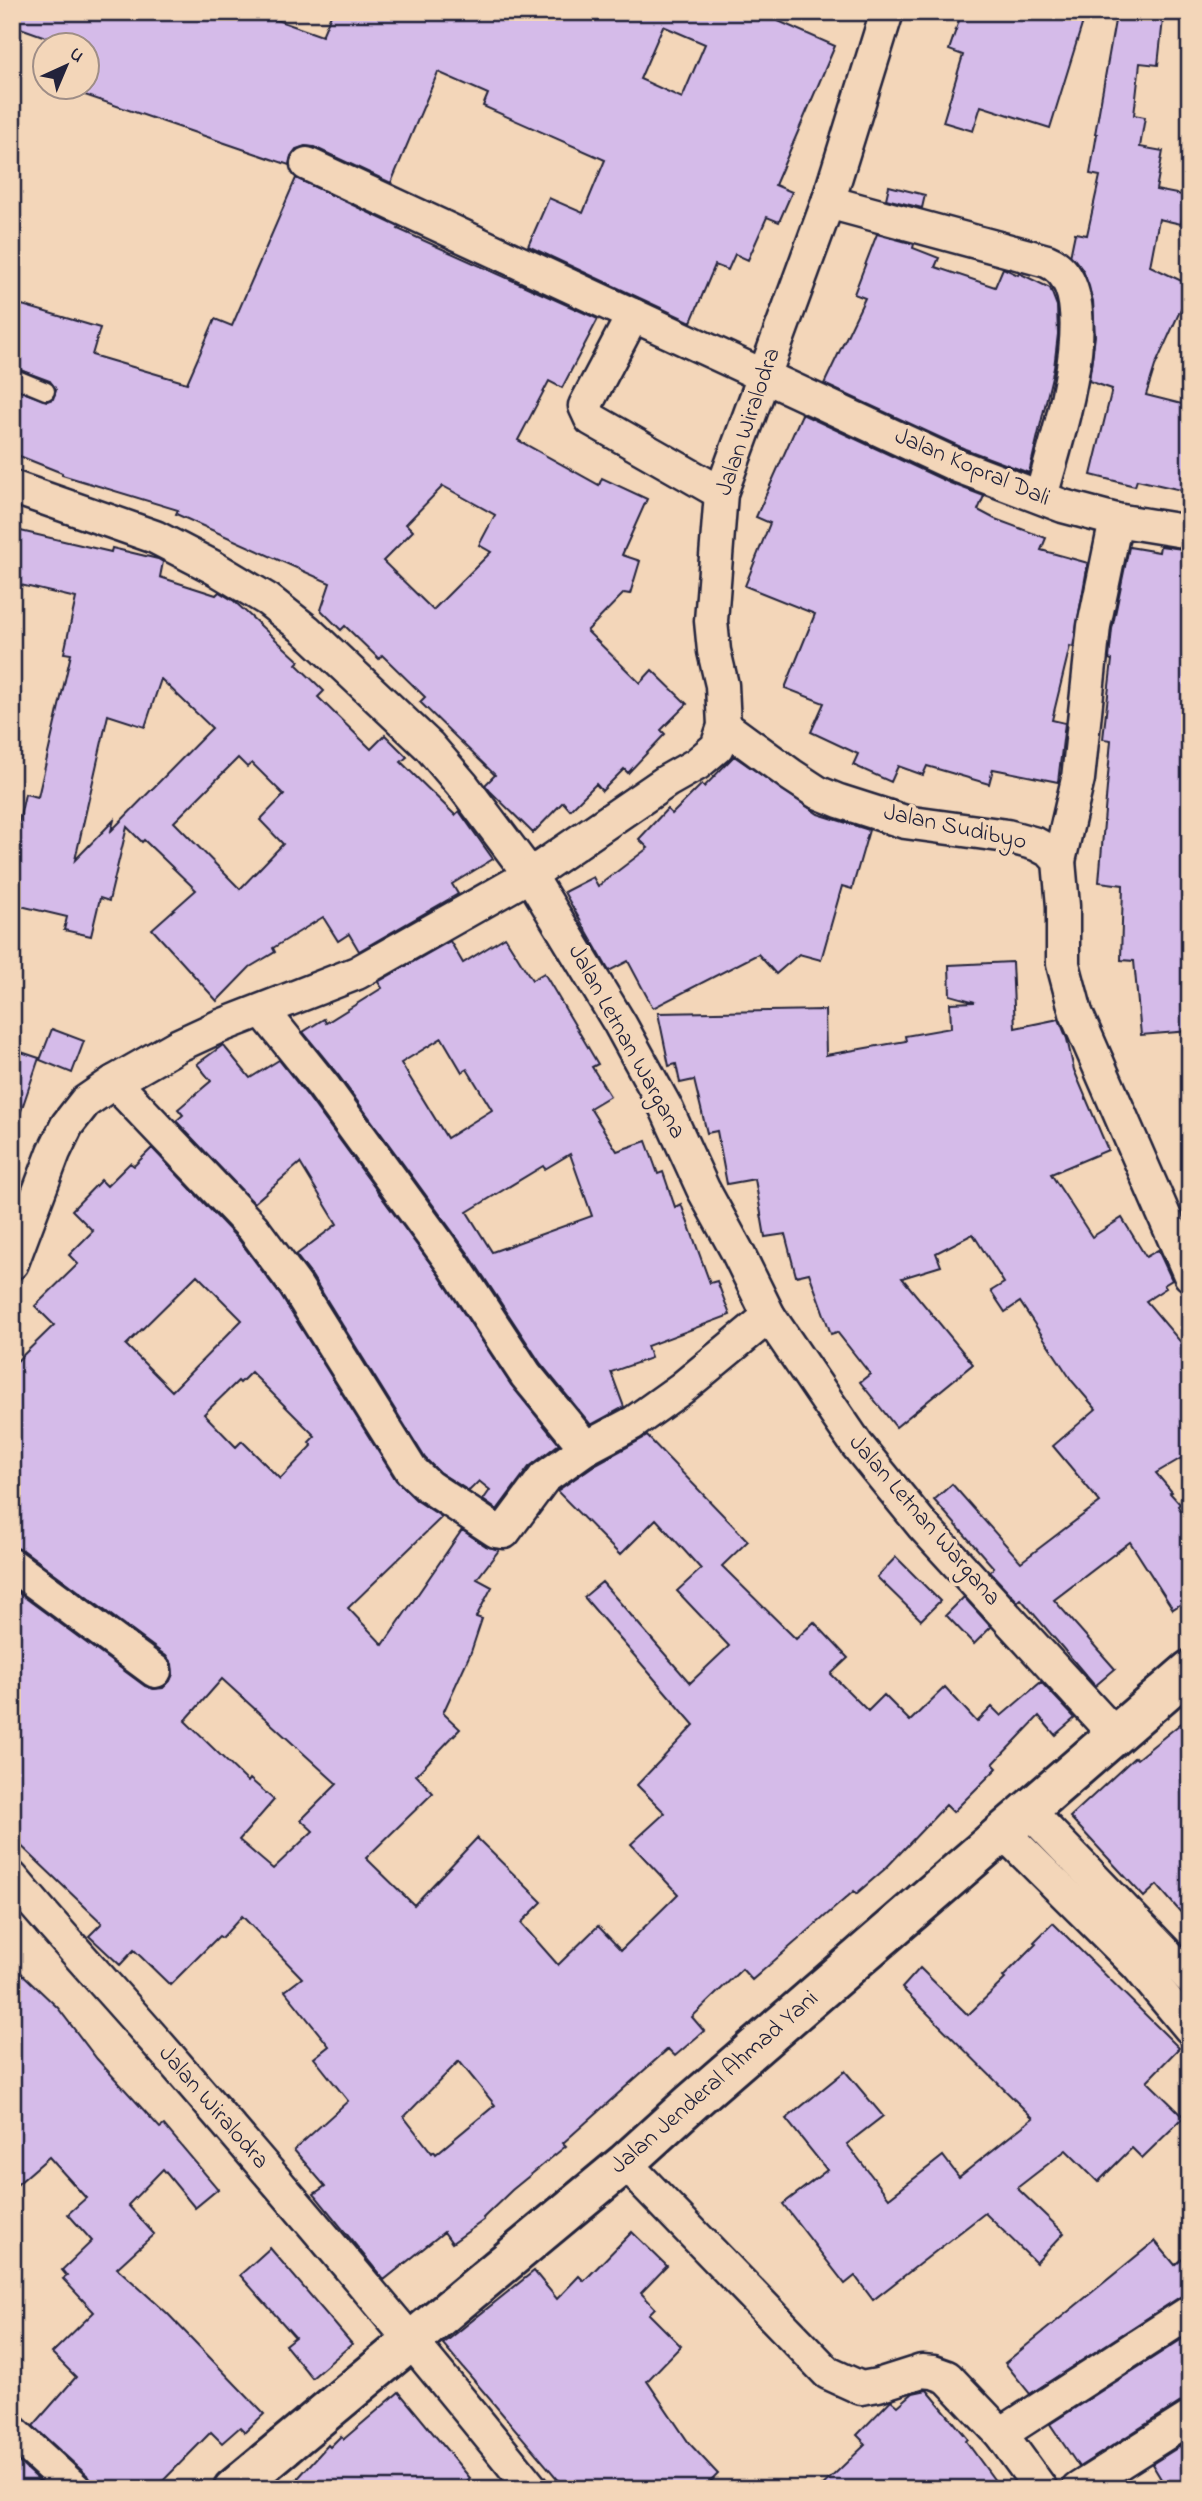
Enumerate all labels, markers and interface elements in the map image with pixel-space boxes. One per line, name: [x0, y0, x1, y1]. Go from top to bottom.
north arrow: [32, 32, 102, 102]
text: U: [62, 42, 90, 69]
street label: Jalan Wiralodra: [707, 343, 791, 501]
street label: Jalan Kopral Dali: [889, 419, 1055, 517]
street label: Jalan Sudibyo: [880, 796, 1030, 861]
street label: Jalan Letnan Wargana: [558, 938, 694, 1146]
street label: Jalan Letnan Wargana: [839, 1427, 1009, 1615]
street label: Jalan Jenderal Ahmad Yani: [603, 1983, 827, 2183]
street label: Jalan Wiralodra: [149, 2038, 277, 2178]

